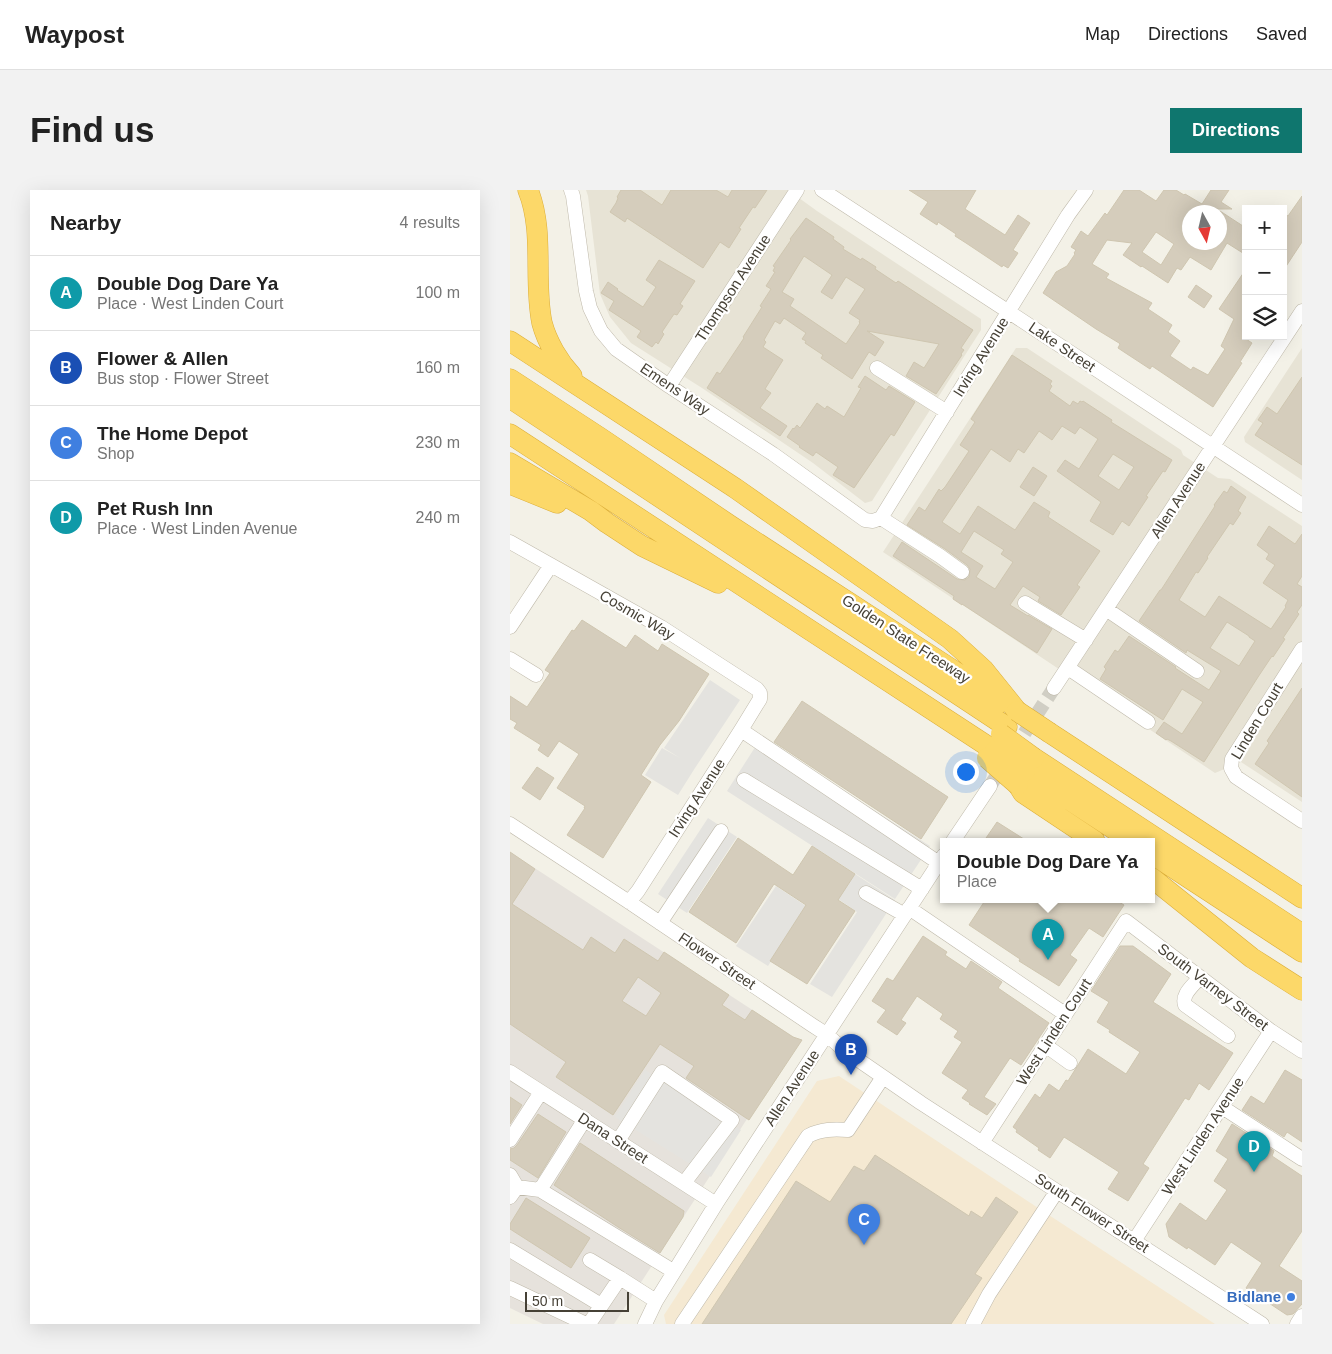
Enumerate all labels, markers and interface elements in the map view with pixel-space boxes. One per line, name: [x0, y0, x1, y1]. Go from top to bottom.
text: Waypost: [25, 21, 124, 48]
text: Map: [1085, 24, 1120, 44]
text: Directions: [1148, 24, 1228, 44]
text: Saved: [1256, 24, 1307, 44]
button: Directions: [1170, 108, 1302, 153]
text: Find us: [30, 110, 154, 149]
north arrow: [1182, 205, 1227, 250]
map controls: [1242, 205, 1287, 340]
button: +: [1242, 205, 1287, 250]
text: Nearby: [50, 211, 121, 234]
text: 4 results: [400, 214, 460, 231]
street label: Thompson Avenue: [691, 231, 774, 345]
button: −: [1242, 250, 1287, 295]
text: Double Dog Dare Ya: [97, 273, 278, 294]
text: A: [60, 284, 72, 301]
text: 100 m: [416, 284, 460, 301]
text: Place · West Linden Court: [97, 295, 283, 312]
button: layers: [1242, 295, 1287, 340]
street label: Irving Avenue: [949, 314, 1012, 400]
street label: Lake Street: [1026, 318, 1100, 376]
text: Flower & Allen: [97, 348, 228, 369]
text: B: [60, 359, 72, 376]
text: 160 m: [416, 359, 460, 376]
street label: Emens Way: [637, 359, 714, 418]
text: Bus stop · Flower Street: [97, 370, 269, 387]
text: The Home Depot: [97, 423, 248, 444]
text: C: [60, 434, 72, 451]
text: 230 m: [416, 434, 460, 451]
text: Shop: [97, 445, 134, 462]
street label: Allen Avenue: [1147, 458, 1208, 541]
text: Pet Rush Inn: [97, 498, 213, 519]
text: D: [60, 509, 72, 526]
text: 240 m: [416, 509, 460, 526]
text: Place · West Linden Avenue: [97, 520, 297, 537]
street label: Cosmic Way: [597, 586, 678, 643]
street label: Golden State Freeway: [839, 591, 974, 687]
street label: Linden Court: [1227, 679, 1286, 762]
street label: Irving Avenue: [665, 755, 728, 840]
your location: [953, 759, 979, 785]
popup: [940, 838, 1155, 903]
text: Double Dog Dare Ya: [957, 851, 1138, 872]
text: Place: [957, 873, 997, 890]
pin: A: [1032, 919, 1064, 960]
street label: Flower Street: [676, 929, 760, 993]
street label: South Varney Street: [1155, 940, 1273, 1034]
street label: West Linden Court: [1013, 974, 1095, 1088]
pin: B: [835, 1034, 867, 1075]
street label: Allen Avenue: [761, 1046, 822, 1129]
street label: West Linden Avenue: [1158, 1074, 1247, 1198]
street label: Dana Street: [575, 1109, 652, 1167]
pin: D: [1238, 1131, 1270, 1172]
street label: South Flower Street: [1032, 1169, 1153, 1256]
pin: C: [848, 1204, 880, 1245]
place label: Bidlane: [1227, 1288, 1281, 1305]
scale bar: [525, 1289, 629, 1312]
marker: Bidlane: [1285, 1291, 1297, 1303]
text: 50 m: [532, 1293, 563, 1309]

